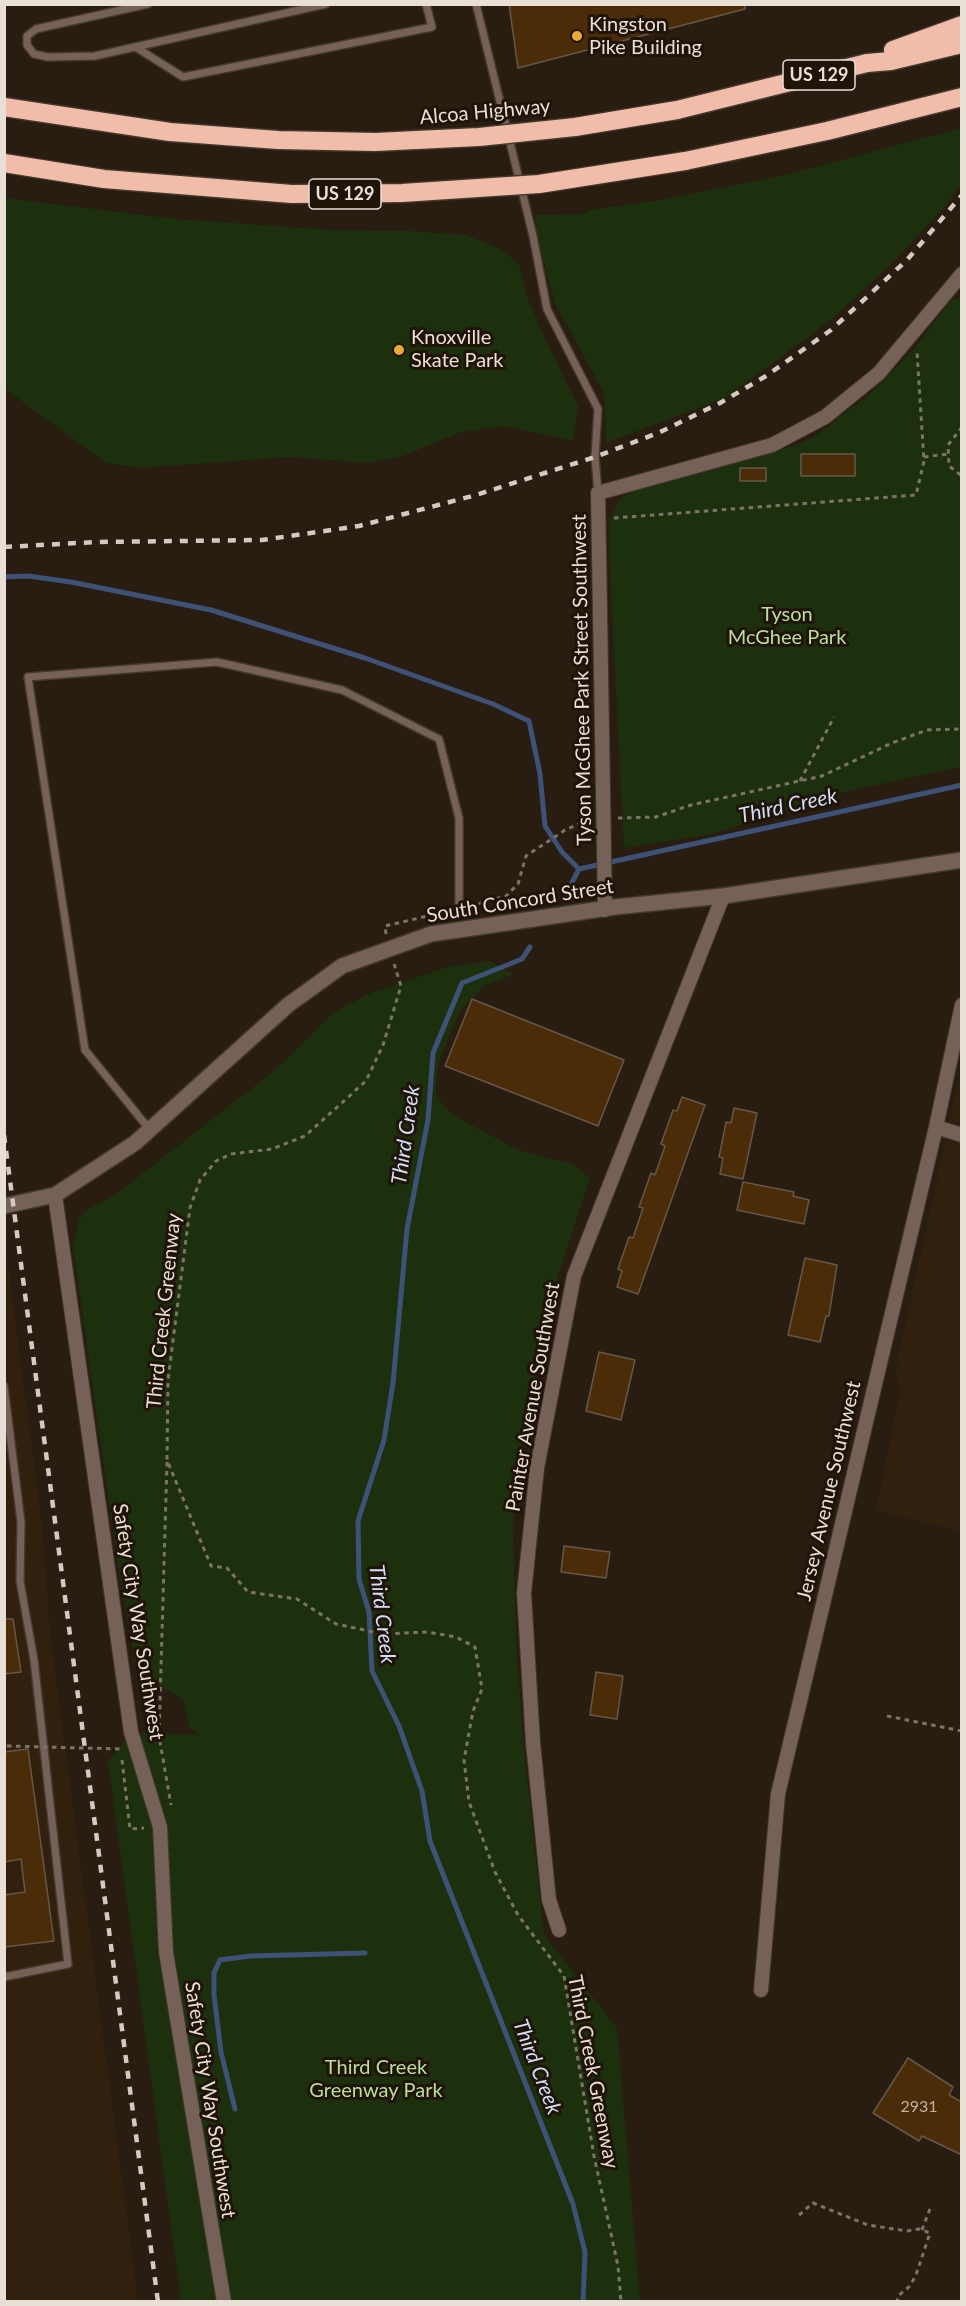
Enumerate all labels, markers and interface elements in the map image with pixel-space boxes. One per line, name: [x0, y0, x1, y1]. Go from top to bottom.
place label: Kingston Pike Building: [589, 13, 702, 60]
marker: Kingston Pike Building: [570, 29, 584, 43]
road number: US 129: [783, 60, 855, 90]
street label: Alcoa Highway: [419, 94, 551, 130]
road number: US 129: [309, 179, 381, 209]
place label: Knoxville Skate Park: [411, 326, 504, 373]
marker: Knoxville Skate Park: [392, 343, 406, 357]
street label: Tyson McGhee Park Street Southwest: [567, 514, 597, 846]
park label: Tyson McGhee Park: [728, 603, 846, 650]
water label: Third Creek: [737, 783, 839, 829]
street label: South Concord Street: [425, 874, 615, 928]
water label: Third Creek: [387, 1084, 425, 1186]
street label: Third Creek Greenway: [142, 1212, 186, 1410]
street label: Painter Avenue Southwest: [501, 1280, 565, 1514]
street label: Jersey Avenue Southwest: [792, 1379, 866, 1603]
street label: Safety City Way Southwest: [107, 1502, 169, 1742]
water label: Third Creek: [363, 1563, 401, 1665]
street label: Third Creek Greenway: [562, 1973, 624, 2171]
street label: Safety City Way Southwest: [179, 1980, 241, 2220]
water label: Third Creek: [507, 2016, 567, 2118]
park label: Third Creek Greenway Park: [309, 2056, 443, 2103]
house number: 2931: [900, 2097, 938, 2117]

